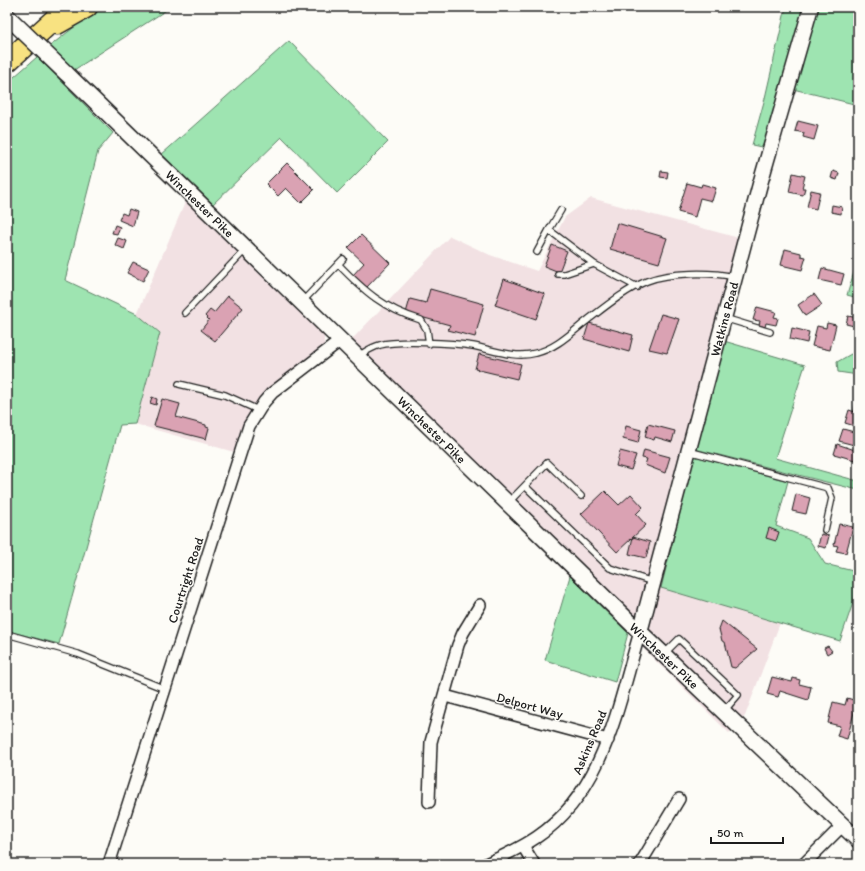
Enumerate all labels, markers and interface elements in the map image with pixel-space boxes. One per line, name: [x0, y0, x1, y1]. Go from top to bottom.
street label: Winchester Pike: [162, 167, 237, 240]
street label: Watkins Road: [707, 280, 741, 358]
street label: Winchester Pike: [394, 393, 469, 467]
street label: Courtright Road: [164, 535, 206, 625]
street label: Winchester Pike: [627, 619, 702, 692]
street label: Delport Way: [495, 689, 565, 722]
street label: Askins Road: [569, 708, 610, 777]
scale bar: [711, 819, 783, 845]
text: 50 m: [717, 826, 743, 840]

